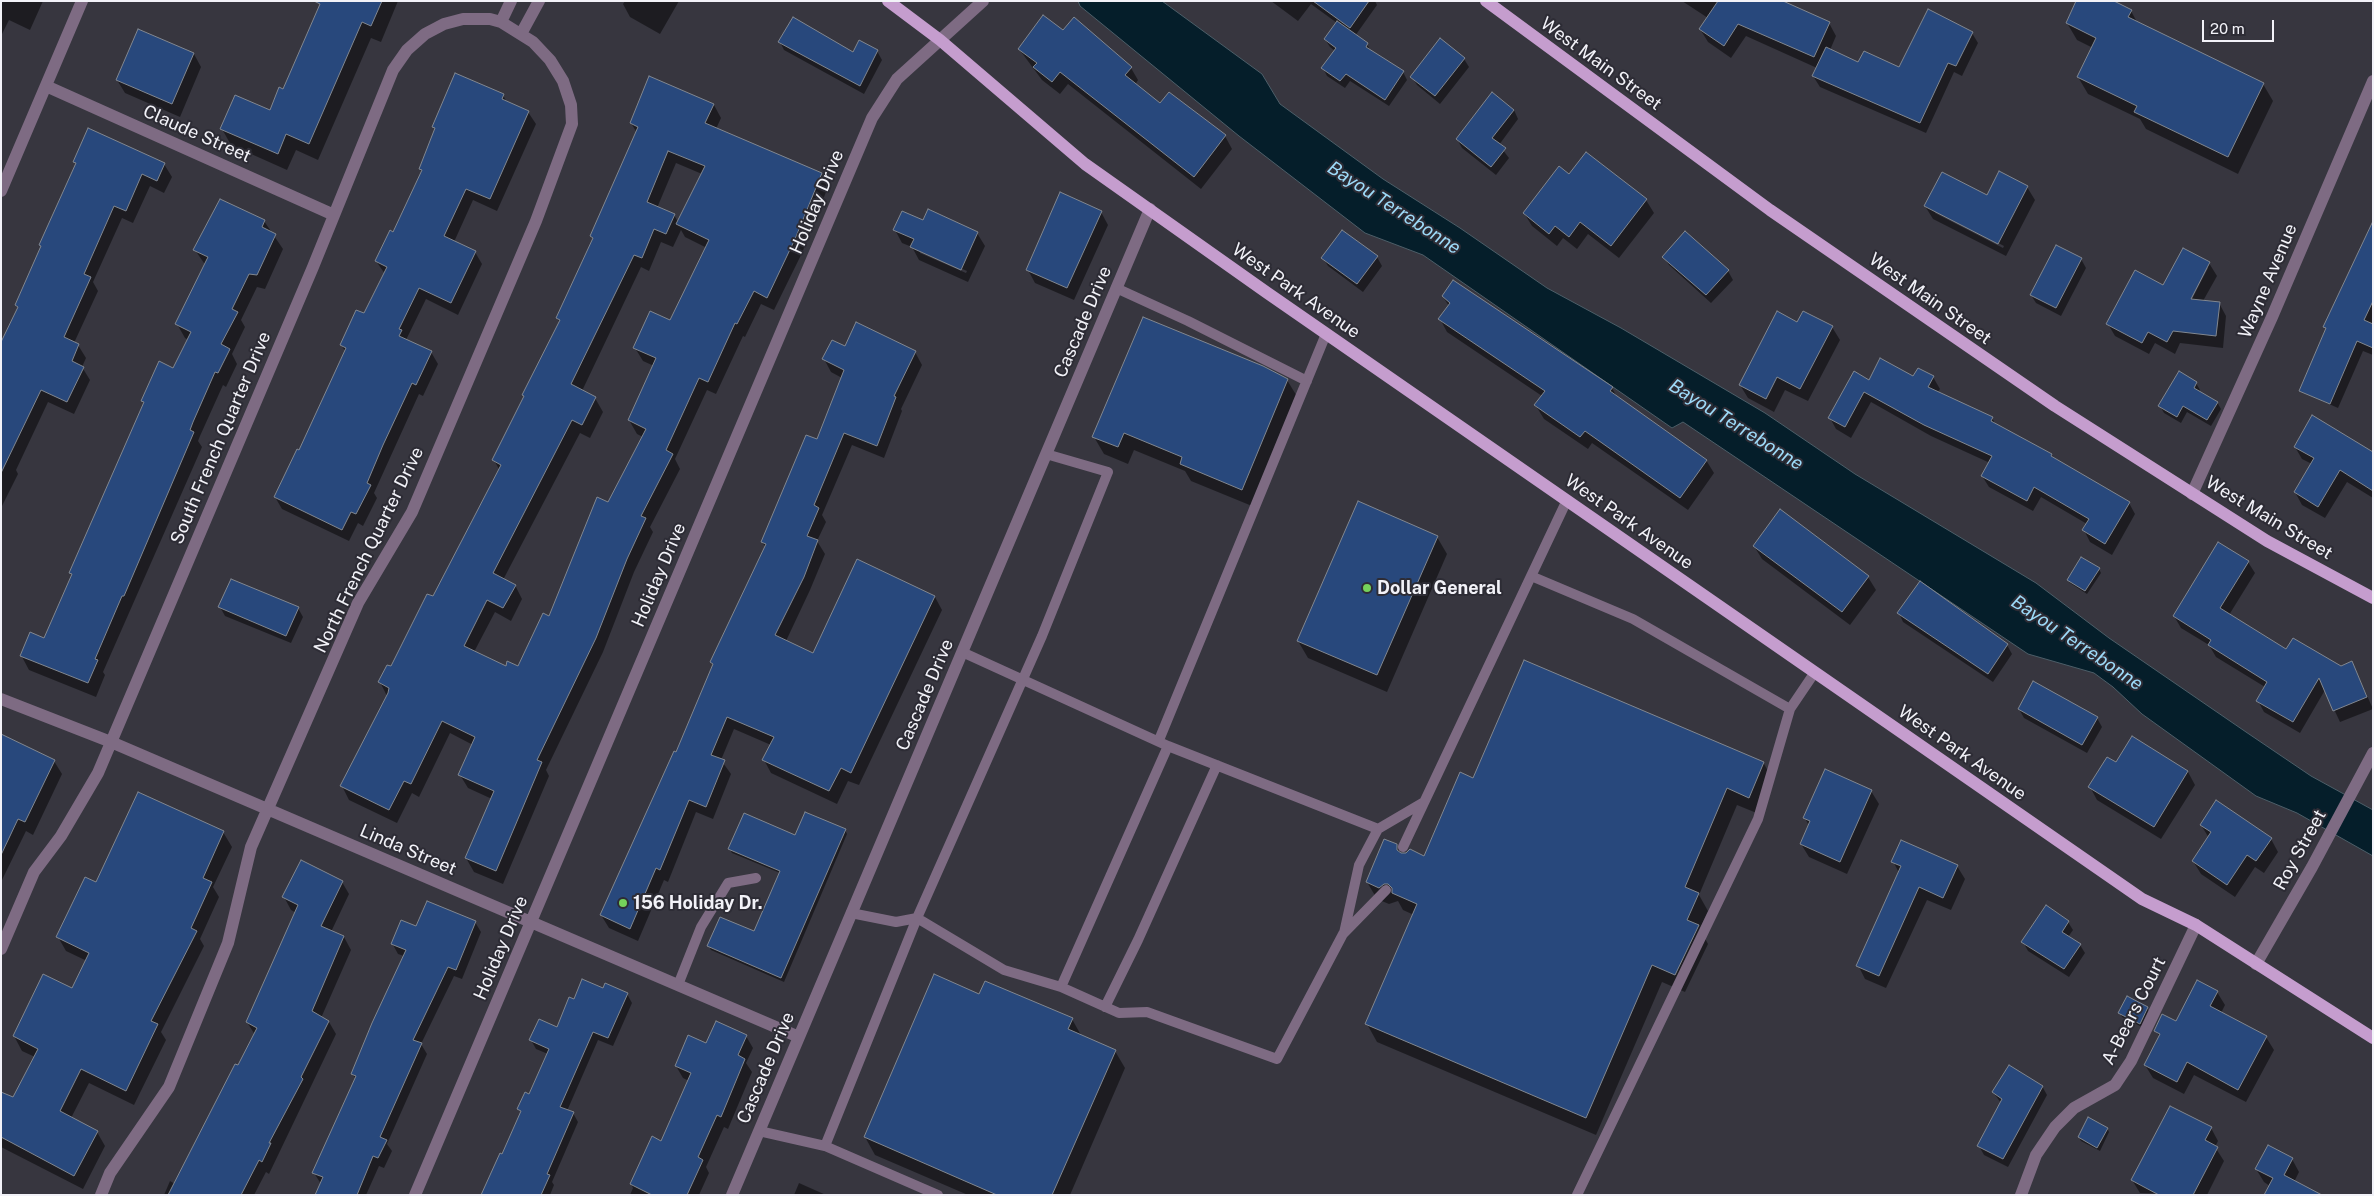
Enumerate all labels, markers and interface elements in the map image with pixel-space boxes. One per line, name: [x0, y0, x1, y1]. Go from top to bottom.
scale bar: [2204, 10, 2276, 42]
street label: West Main Street: [1536, 13, 1666, 115]
text: 20 m: [2210, 20, 2245, 37]
street label: Claude Street: [140, 101, 254, 167]
street label: Holiday Drive: [785, 147, 849, 257]
water label: Bayou Terrebonne: [1323, 156, 1465, 260]
street label: Wayne Avenue: [2234, 220, 2302, 342]
street label: West Park Avenue: [1228, 239, 1364, 343]
street label: West Main Street: [1865, 249, 1995, 349]
street label: Cascade Drive: [1050, 263, 1116, 381]
street label: South French Quarter Drive: [166, 328, 276, 548]
water label: Bayou Terrebonne: [1665, 374, 1807, 476]
street label: North French Quarter Drive: [310, 443, 428, 657]
street label: West Park Avenue: [1561, 470, 1697, 574]
street label: West Main Street: [2202, 472, 2336, 564]
street label: Holiday Drive: [627, 520, 691, 630]
place label: Dollar General: [1377, 577, 1502, 599]
marker: Dollar General: [1361, 582, 1373, 594]
water label: Bayou Terrebonne: [2007, 590, 2147, 696]
street label: Cascade Drive: [892, 636, 958, 754]
street label: West Park Avenue: [1894, 701, 2030, 805]
street label: Roy Street: [2269, 806, 2331, 894]
street label: Linda Street: [356, 820, 460, 880]
place label: 156 Holiday Dr.: [633, 892, 763, 914]
street label: Holiday Drive: [469, 893, 533, 1003]
marker: 156 Holiday Dr.: [617, 897, 629, 909]
street label: A-Bears Court: [2097, 953, 2171, 1069]
street label: Cascade Drive: [733, 1009, 799, 1127]

